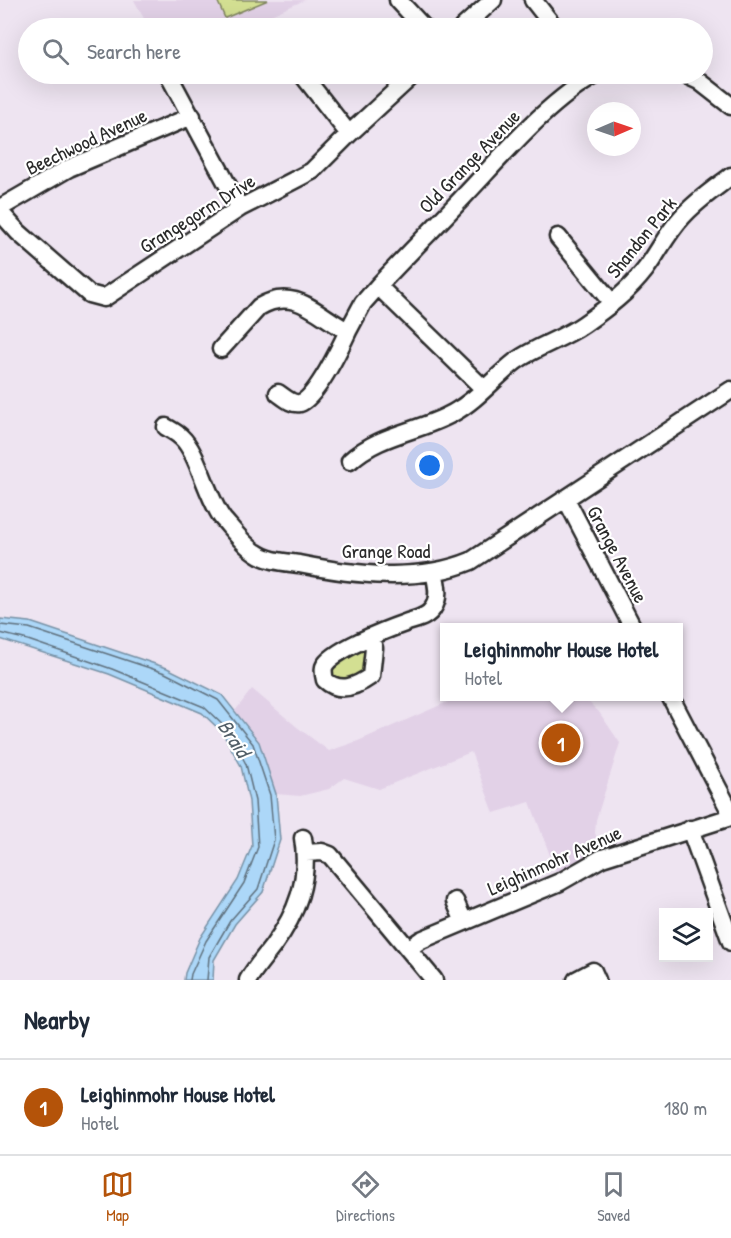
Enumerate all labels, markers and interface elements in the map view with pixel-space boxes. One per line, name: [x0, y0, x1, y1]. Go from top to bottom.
search box: [18, 18, 713, 84]
icon: search: [39, 35, 72, 68]
text: Search here: [87, 36, 181, 66]
street label: Beechwood Avenue: [21, 101, 151, 181]
north arrow: [587, 102, 641, 156]
street label: Old Grange Avenue: [412, 103, 526, 219]
street label: Grangegorm Drive: [134, 167, 260, 259]
street label: Shandon Park: [600, 191, 682, 283]
your location: [415, 451, 444, 480]
street label: Grange Avenue: [581, 501, 655, 607]
street label: Grange Road: [342, 537, 430, 564]
popup: [440, 623, 683, 701]
text: Leighinmohr House Hotel: [465, 634, 658, 664]
text: Hotel: [465, 664, 502, 691]
water label: Braid: [211, 713, 259, 766]
pin: 1: [542, 720, 580, 766]
street label: Leighinmohr Avenue: [483, 818, 625, 902]
map controls: [659, 908, 713, 962]
button: layers: [659, 908, 713, 962]
text: Nearby: [24, 1002, 90, 1037]
text: Leighinmohr House Hotel: [81, 1079, 275, 1109]
text: 1: [40, 1094, 47, 1121]
text: 180 m: [664, 1094, 707, 1121]
text: Hotel: [81, 1109, 119, 1136]
tab: Map: [101, 1168, 134, 1226]
tab: Directions: [336, 1168, 395, 1226]
tab: Saved: [597, 1168, 630, 1226]

